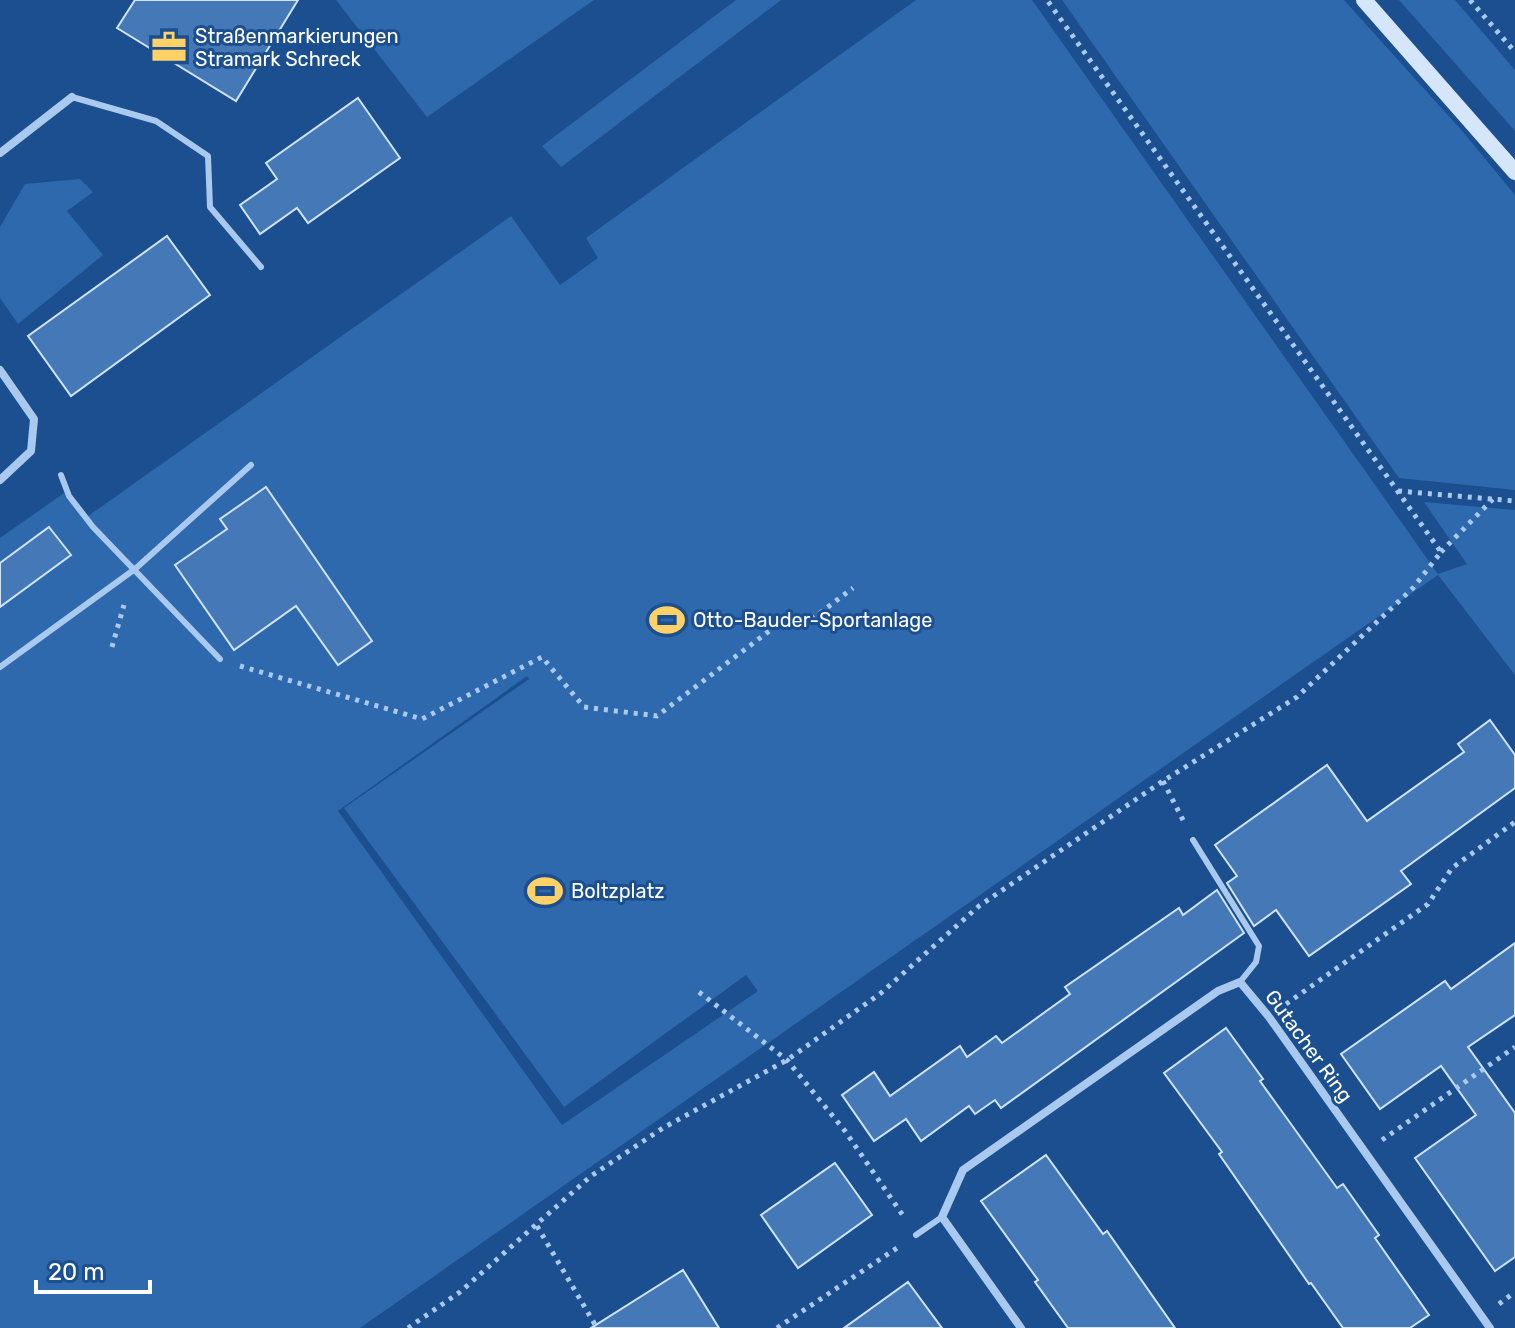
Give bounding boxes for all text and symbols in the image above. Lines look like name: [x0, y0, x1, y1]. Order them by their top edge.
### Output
place label: Straßenmarkierungen Stramark Schreck: [195, 24, 399, 71]
office icon: Straßenmarkierungen Stramark Schreck: [150, 28, 188, 66]
sports icon: Otto-Bauder-Sportanlage: [648, 601, 686, 639]
place label: Otto-Bauder-Sportanlage: [693, 608, 932, 632]
sports icon: Boltzplatz: [526, 872, 564, 910]
place label: Boltzplatz: [571, 879, 664, 903]
street label: Gutacher Ring: [1260, 985, 1358, 1107]
scale bar: [36, 1244, 150, 1294]
text: 20 m: [48, 1258, 105, 1286]

